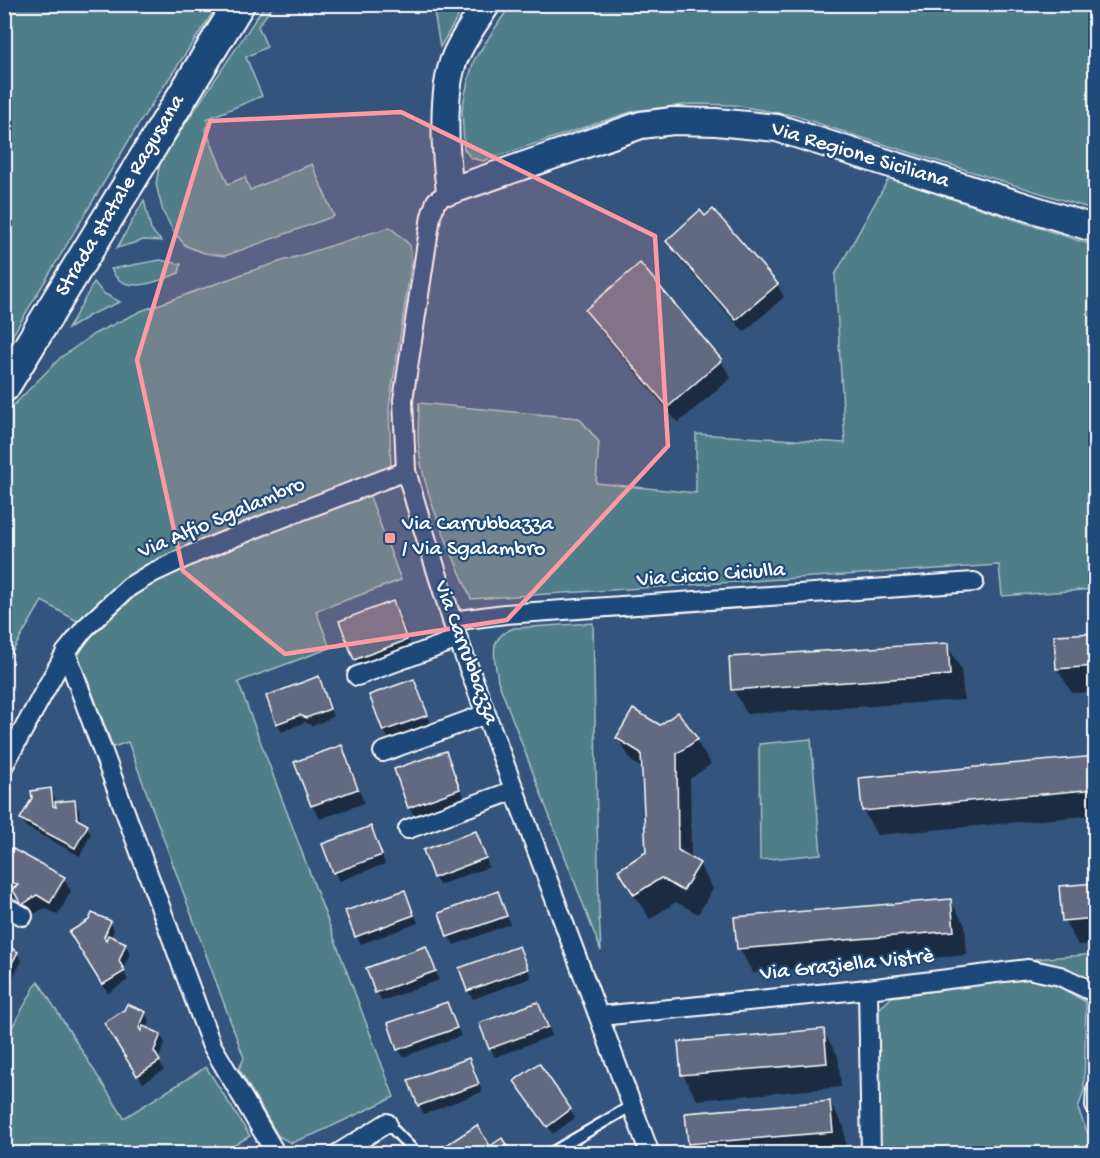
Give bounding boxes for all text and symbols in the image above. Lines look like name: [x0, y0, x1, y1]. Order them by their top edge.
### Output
street label: Strada statale Ragusana: [50, 90, 192, 302]
street label: Via Regione Siciliana: [767, 116, 953, 196]
street label: Via Alfio Sgalambro: [134, 472, 309, 566]
place label: Via Carrubbazza / Via Sgalambro: [401, 512, 554, 563]
marker: Via Carrubbazza / Via Sgalambro: [383, 531, 397, 545]
street label: Via Ciccio Ciciulla: [635, 558, 787, 594]
street label: Via Carrubbazza: [427, 576, 503, 729]
street label: Via Graziella Vistrè: [758, 944, 936, 988]

